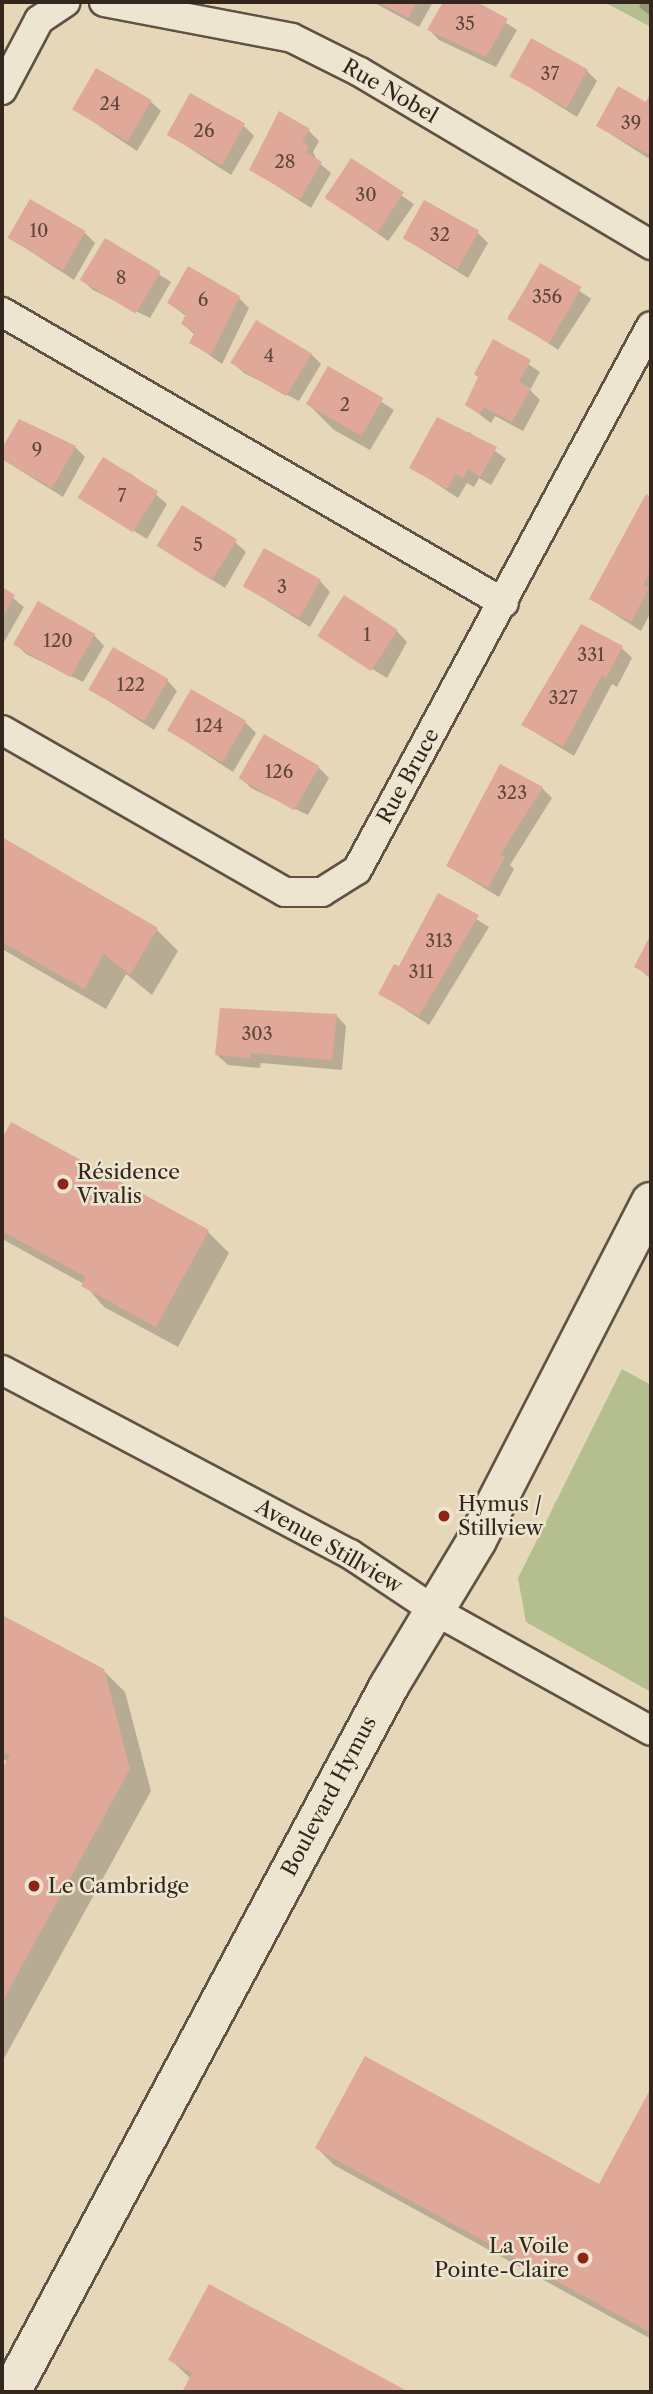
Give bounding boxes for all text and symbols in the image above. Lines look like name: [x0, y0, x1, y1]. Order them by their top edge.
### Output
house number: 35: [455, 13, 475, 35]
street label: Rue Nobel: [338, 54, 442, 128]
house number: 37: [541, 63, 559, 85]
house number: 24: [100, 93, 120, 115]
house number: 39: [621, 112, 641, 134]
house number: 26: [194, 120, 214, 142]
house number: 28: [274, 151, 296, 173]
house number: 30: [355, 184, 377, 206]
house number: 10: [30, 220, 48, 242]
house number: 32: [430, 224, 450, 246]
house number: 8: [116, 267, 126, 289]
house number: 356: [532, 286, 562, 308]
house number: 6: [198, 289, 208, 311]
house number: 4: [264, 345, 274, 367]
house number: 2: [340, 394, 350, 416]
house number: 9: [32, 439, 42, 461]
house number: 7: [118, 485, 126, 507]
house number: 5: [193, 534, 203, 556]
house number: 3: [277, 576, 287, 598]
house number: 1: [363, 624, 371, 646]
house number: 120: [43, 630, 73, 652]
house number: 331: [577, 644, 605, 666]
house number: 122: [117, 674, 145, 696]
house number: 327: [548, 687, 578, 709]
house number: 124: [195, 715, 223, 737]
street label: Rue Bruce: [372, 724, 444, 828]
house number: 126: [265, 761, 293, 783]
house number: 323: [497, 782, 527, 804]
house number: 313: [425, 930, 453, 952]
house number: 311: [408, 961, 434, 983]
house number: 303: [241, 1023, 273, 1045]
place label: Résidence Vivalis: [77, 1159, 180, 1209]
marker: Résidence Vivalis: [55, 1176, 71, 1192]
place label: Hymus / Stillview: [458, 1491, 543, 1541]
street label: Avenue Stillview: [251, 1494, 407, 1598]
marker: Hymus / Stillview: [436, 1508, 452, 1524]
street label: Boulevard Hymus: [276, 1712, 382, 1880]
place label: Le Cambridge: [48, 1873, 189, 1899]
marker: Le Cambridge: [26, 1878, 42, 1894]
place label: La Voile Pointe-Claire: [434, 2233, 569, 2283]
marker: La Voile Pointe-Claire: [575, 2250, 591, 2266]

